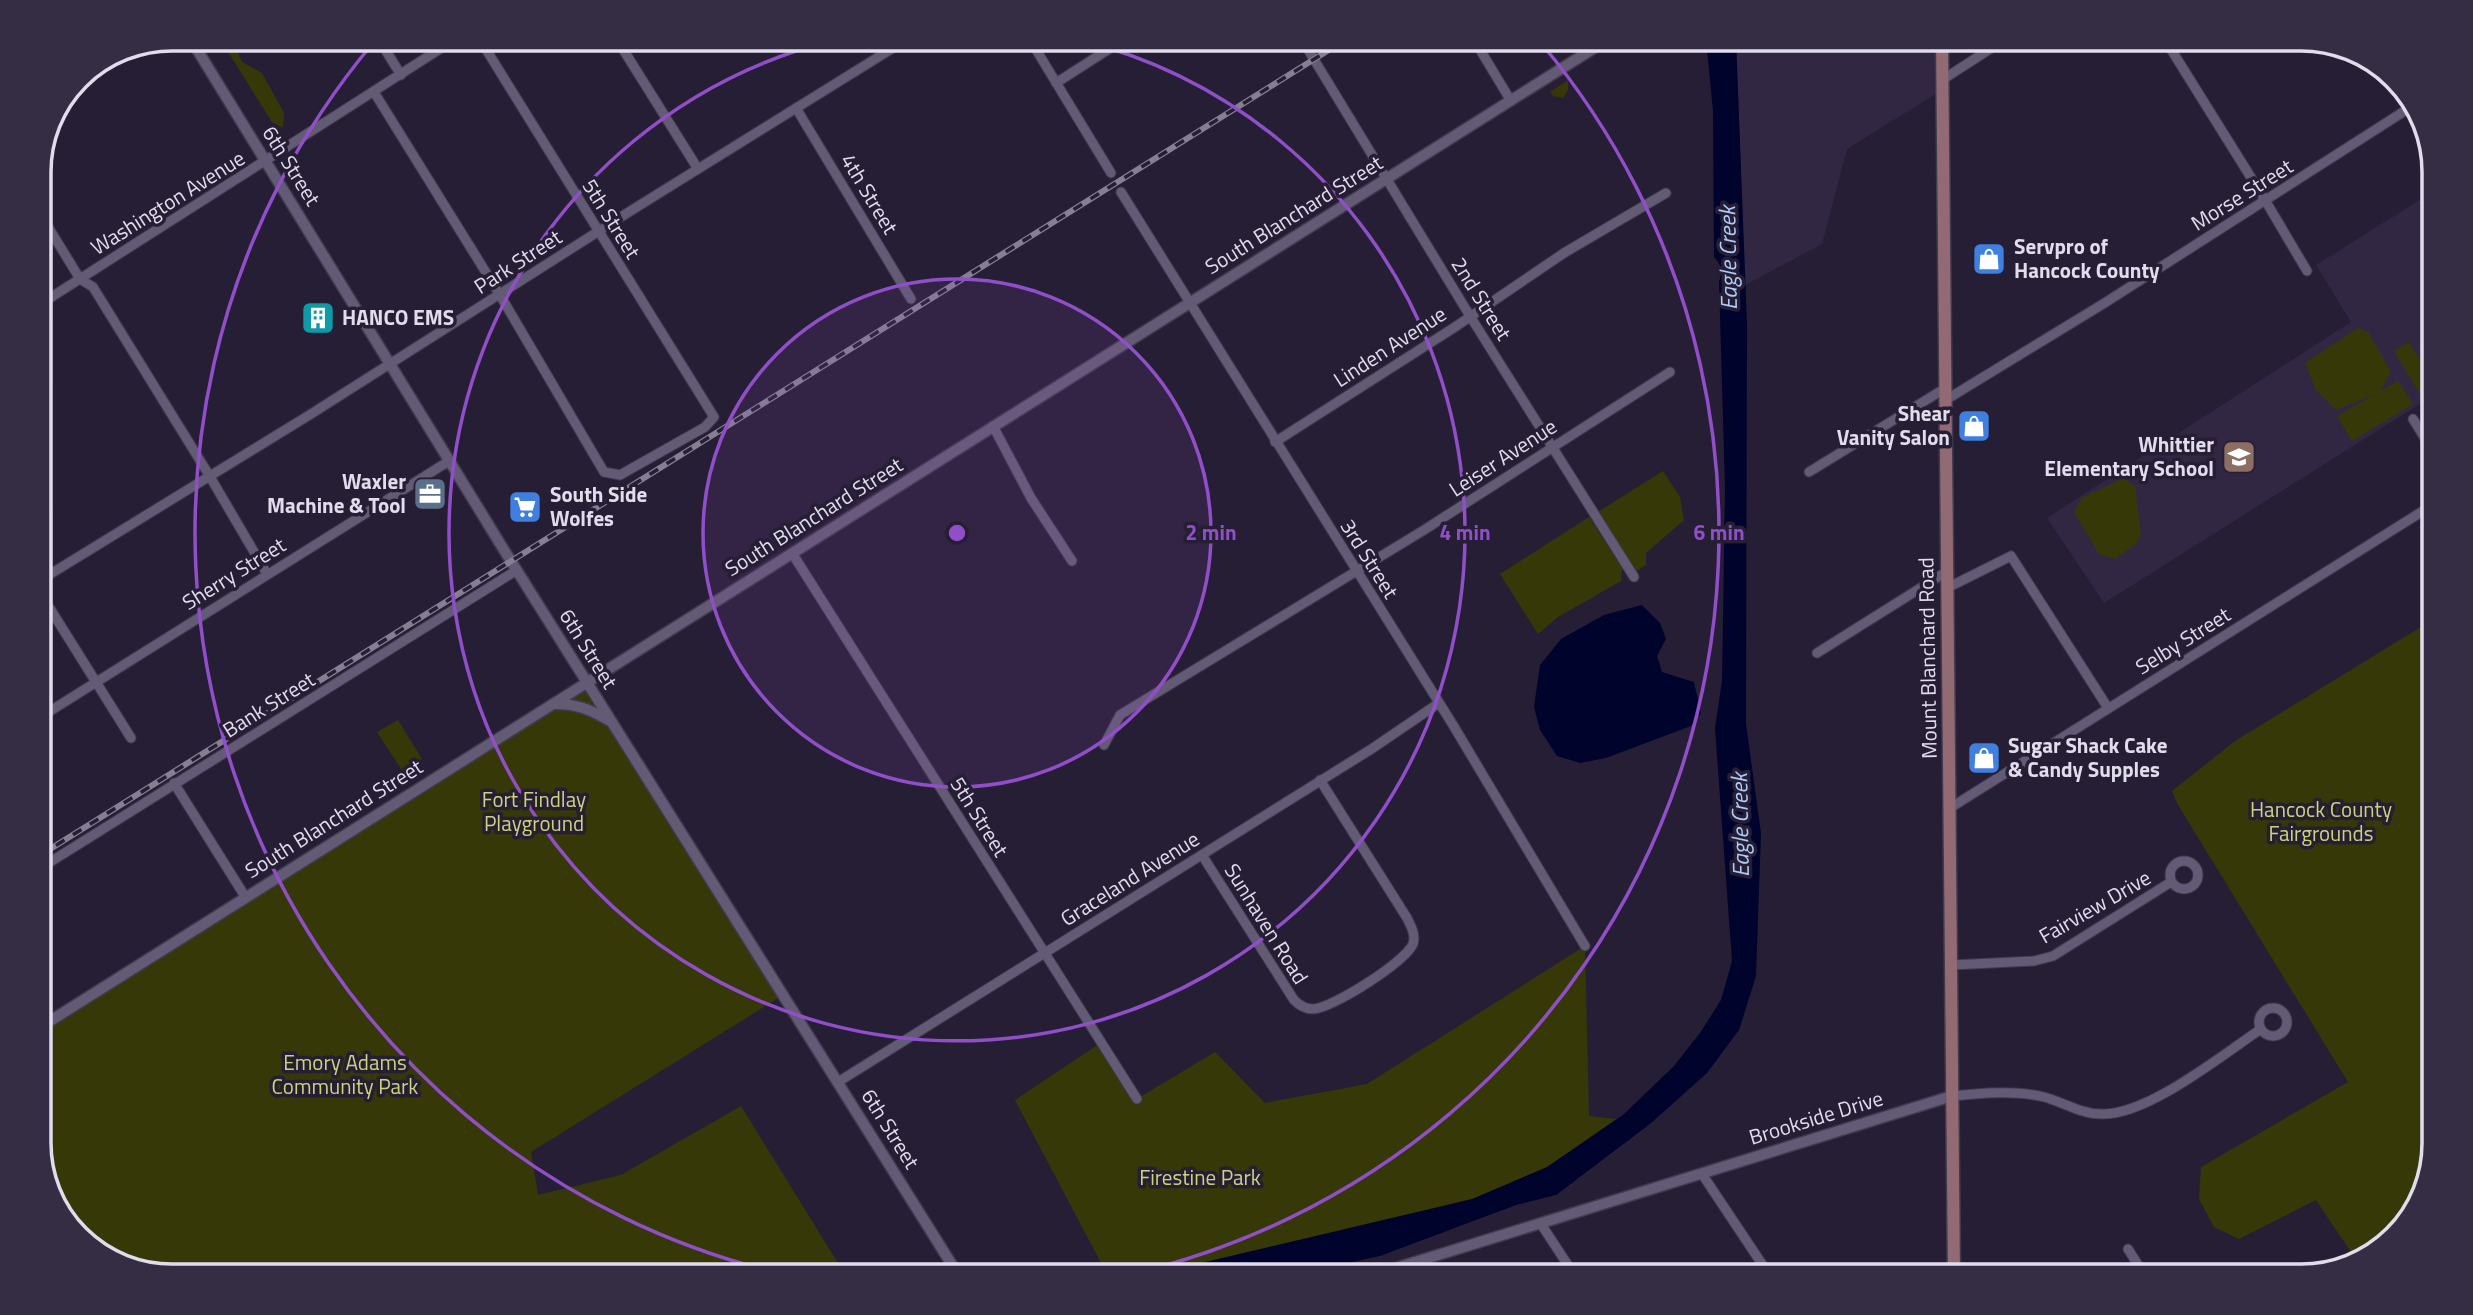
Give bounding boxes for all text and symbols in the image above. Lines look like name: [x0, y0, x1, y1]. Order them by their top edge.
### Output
street label: 6th Street: [255, 119, 329, 212]
street label: Washington Avenue: [84, 142, 251, 263]
street label: South Blanchard Street: [1198, 146, 1389, 282]
street label: 4th Street: [833, 147, 907, 240]
street label: Morse Street: [2184, 150, 2299, 238]
street label: 5th Street: [575, 172, 649, 265]
water label: Eagle Creek: [1709, 203, 1746, 310]
street label: Park Street: [467, 220, 568, 302]
place label: Servpro of Hancock County: [2014, 230, 2160, 286]
shop icon: Servpro of Hancock County: [1970, 240, 2008, 278]
street label: 2nd Street: [1444, 251, 1520, 347]
street label: Linden Avenue: [1327, 298, 1452, 395]
building icon: HANCO EMS: [299, 299, 337, 337]
place label: HANCO EMS: [342, 301, 454, 333]
place label: Shear Vanity Salon: [1837, 397, 1950, 453]
shop icon: Shear Vanity Salon: [1955, 407, 1993, 445]
street label: Leiser Avenue: [1442, 410, 1563, 504]
place label: Whittier Elementary School: [2044, 428, 2214, 484]
school or university icon: Whittier Elementary School: [2220, 438, 2258, 476]
street label: South Blanchard Street: [718, 448, 909, 584]
place label: Waxler Machine & Tool: [267, 465, 406, 521]
office icon: Waxler Machine & Tool: [411, 475, 449, 513]
place label: South Side Wolfes: [550, 478, 647, 534]
supermarket icon: South Side Wolfes: [506, 488, 544, 526]
street label: 3rd Street: [1333, 512, 1407, 605]
text: 2 min: [1185, 516, 1237, 548]
text: 4 min: [1439, 516, 1491, 548]
text: 6 min: [1693, 516, 1745, 548]
centre of rings: [945, 521, 969, 545]
street label: Sherry Street: [176, 528, 292, 618]
street label: Mount Blanchard Road: [1909, 557, 1945, 759]
street label: Selby Street: [2129, 598, 2237, 682]
street label: 6th Street: [552, 602, 626, 695]
street label: Bank Street: [216, 663, 321, 745]
place label: Sugar Shack Cake & Candy Supples: [2008, 729, 2167, 785]
shop icon: Sugar Shack Cake & Candy Supples: [1965, 739, 2003, 777]
street label: South Blanchard Street: [238, 750, 429, 886]
street label: 5th Street: [943, 770, 1017, 863]
water label: Eagle Creek: [1721, 770, 1758, 877]
park label: Fort Findlay Playground: [482, 783, 586, 839]
park label: Hancock County Fairgrounds: [2250, 793, 2392, 849]
street label: Graceland Avenue: [1054, 823, 1205, 934]
street label: Sunhaven Road: [1217, 857, 1317, 990]
street label: Fairview Drive: [2033, 861, 2156, 951]
park label: Emory Adams Community Park: [272, 1046, 418, 1102]
street label: Brookside Drive: [1745, 1081, 1887, 1153]
street label: 6th Street: [854, 1082, 928, 1175]
park label: Firestine Park: [1139, 1161, 1261, 1193]

